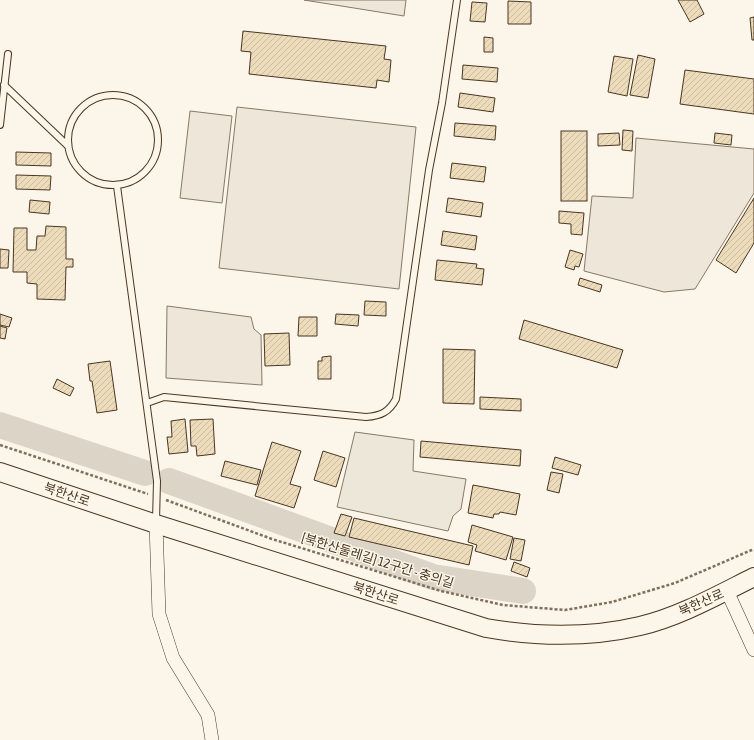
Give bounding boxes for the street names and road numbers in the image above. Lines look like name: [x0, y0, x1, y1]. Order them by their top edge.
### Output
street label: 북한산로: [42, 480, 92, 509]
street label: [북한산둘레길] 12구간 - 충의길: [300, 530, 456, 591]
street label: 북한산로: [351, 579, 401, 608]
street label: 북한산로: [676, 586, 726, 619]

